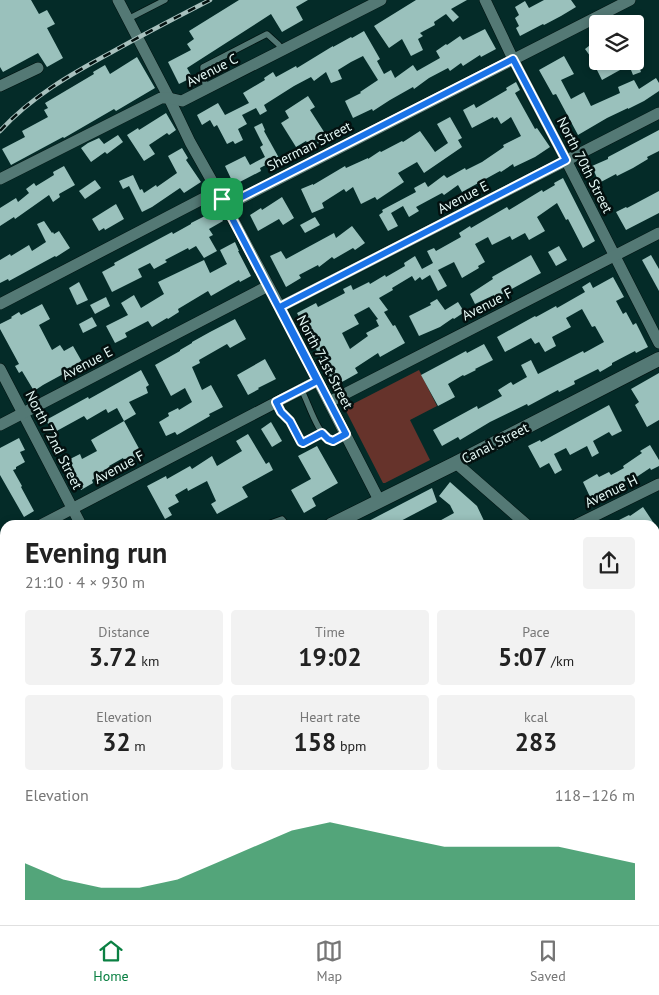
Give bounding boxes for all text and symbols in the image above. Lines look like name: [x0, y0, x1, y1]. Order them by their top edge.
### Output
map controls: [589, 15, 644, 70]
button: layers: [589, 15, 644, 70]
street label: Avenue C: [183, 49, 241, 91]
street label: North 70th Street: [553, 114, 617, 216]
street label: Sherman Street: [264, 117, 354, 175]
street label: Avenue E: [434, 177, 492, 217]
pin: [201, 178, 243, 220]
icon: arrive: [208, 185, 236, 213]
street label: Avenue F: [459, 284, 515, 324]
street label: North 71st Street: [293, 312, 357, 412]
street label: Avenue E: [59, 342, 115, 384]
street label: North 72nd Street: [21, 388, 87, 493]
street label: Canal Street: [458, 418, 532, 468]
street label: Avenue F: [91, 446, 147, 488]
street label: Avenue H: [581, 470, 641, 512]
text: Evening run: [25, 534, 167, 571]
button: share: [583, 537, 635, 589]
text: 21:10 · 4 × 930 m: [25, 572, 145, 592]
text: Distance: [98, 623, 150, 641]
text: Time: [315, 623, 345, 641]
text: Pace: [522, 623, 550, 641]
text: 3.72: [89, 641, 137, 673]
text: 19:02: [298, 641, 362, 673]
text: 5:07: [498, 641, 547, 673]
text: km: [137, 652, 159, 670]
text: /km: [547, 652, 574, 670]
text: Elevation: [96, 708, 152, 726]
text: Heart rate: [300, 708, 360, 726]
text: kcal: [524, 708, 548, 726]
text: 32: [102, 726, 131, 758]
text: 158: [294, 726, 336, 758]
text: 283: [515, 726, 557, 758]
text: m: [131, 737, 146, 755]
text: bpm: [336, 737, 366, 755]
text: Elevation: [25, 785, 89, 805]
text: 118–126 m: [555, 785, 635, 805]
tab: Home: [93, 937, 129, 985]
tab: Map: [315, 937, 343, 985]
tab: Saved: [530, 937, 566, 985]

